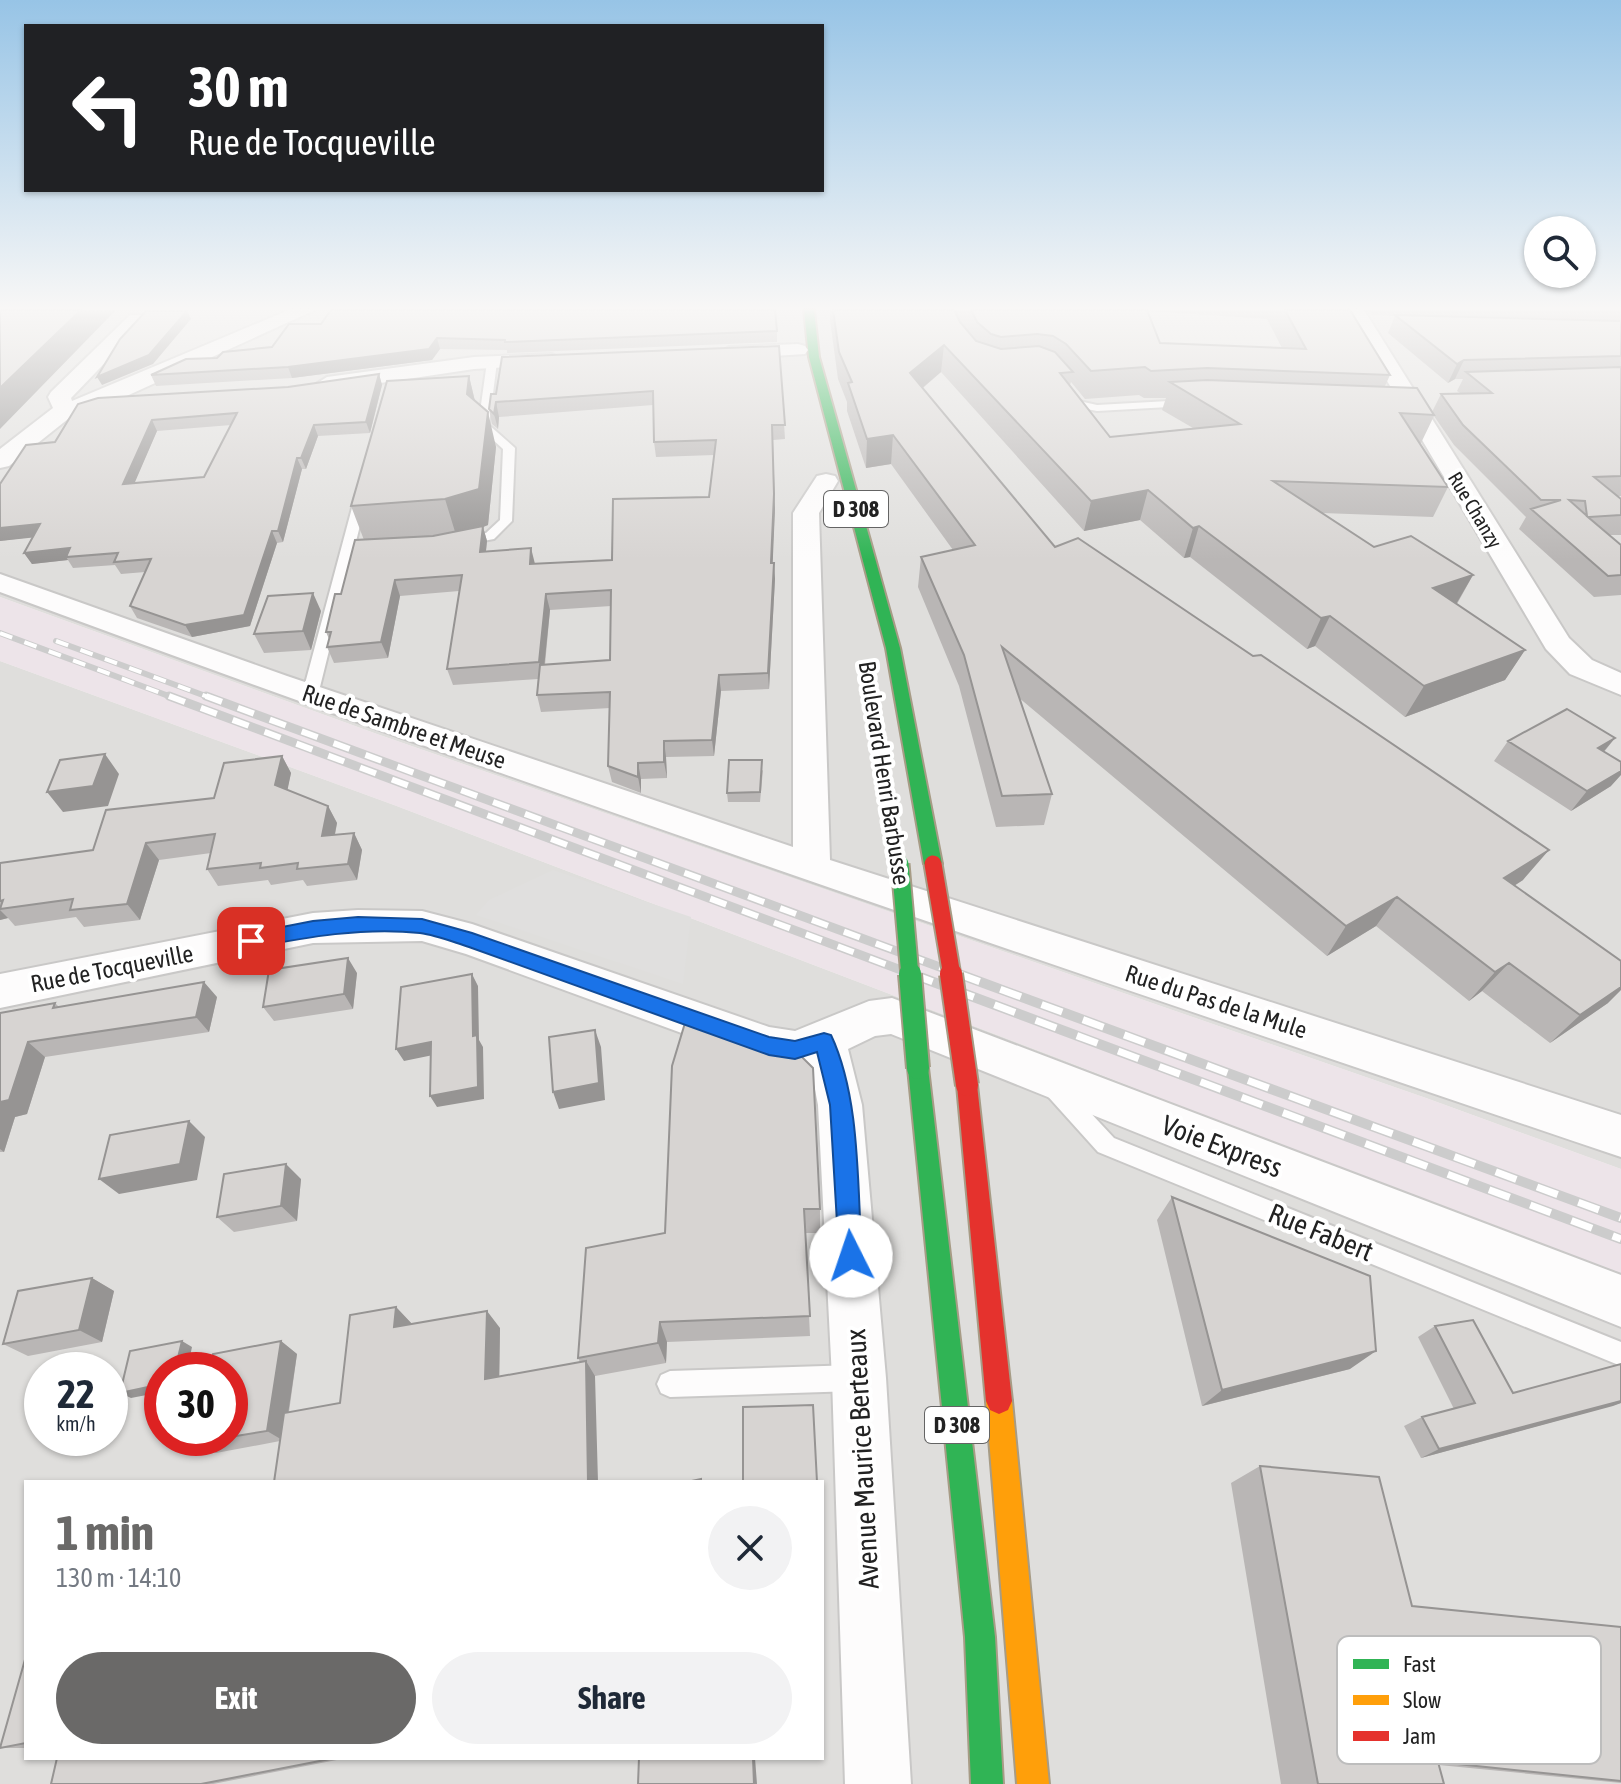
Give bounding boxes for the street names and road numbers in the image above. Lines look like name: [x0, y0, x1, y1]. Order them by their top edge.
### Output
street label: Rue Chanzy: [1444, 468, 1507, 552]
road number: D 308: [824, 491, 888, 527]
street label: Boulevard Henri Barbusse: [853, 659, 916, 887]
street label: Rue de Sambre et Meuse: [299, 679, 510, 774]
street label: Rue de Tocqueville: [28, 940, 195, 998]
street label: Rue du Pas de la Mule: [1122, 959, 1310, 1044]
street label: Voie Express: [1157, 1108, 1287, 1184]
street label: Rue Fabert: [1264, 1197, 1378, 1267]
street label: Avenue Maurice Berteaux: [839, 1328, 885, 1590]
road number: D 308: [925, 1407, 989, 1443]

